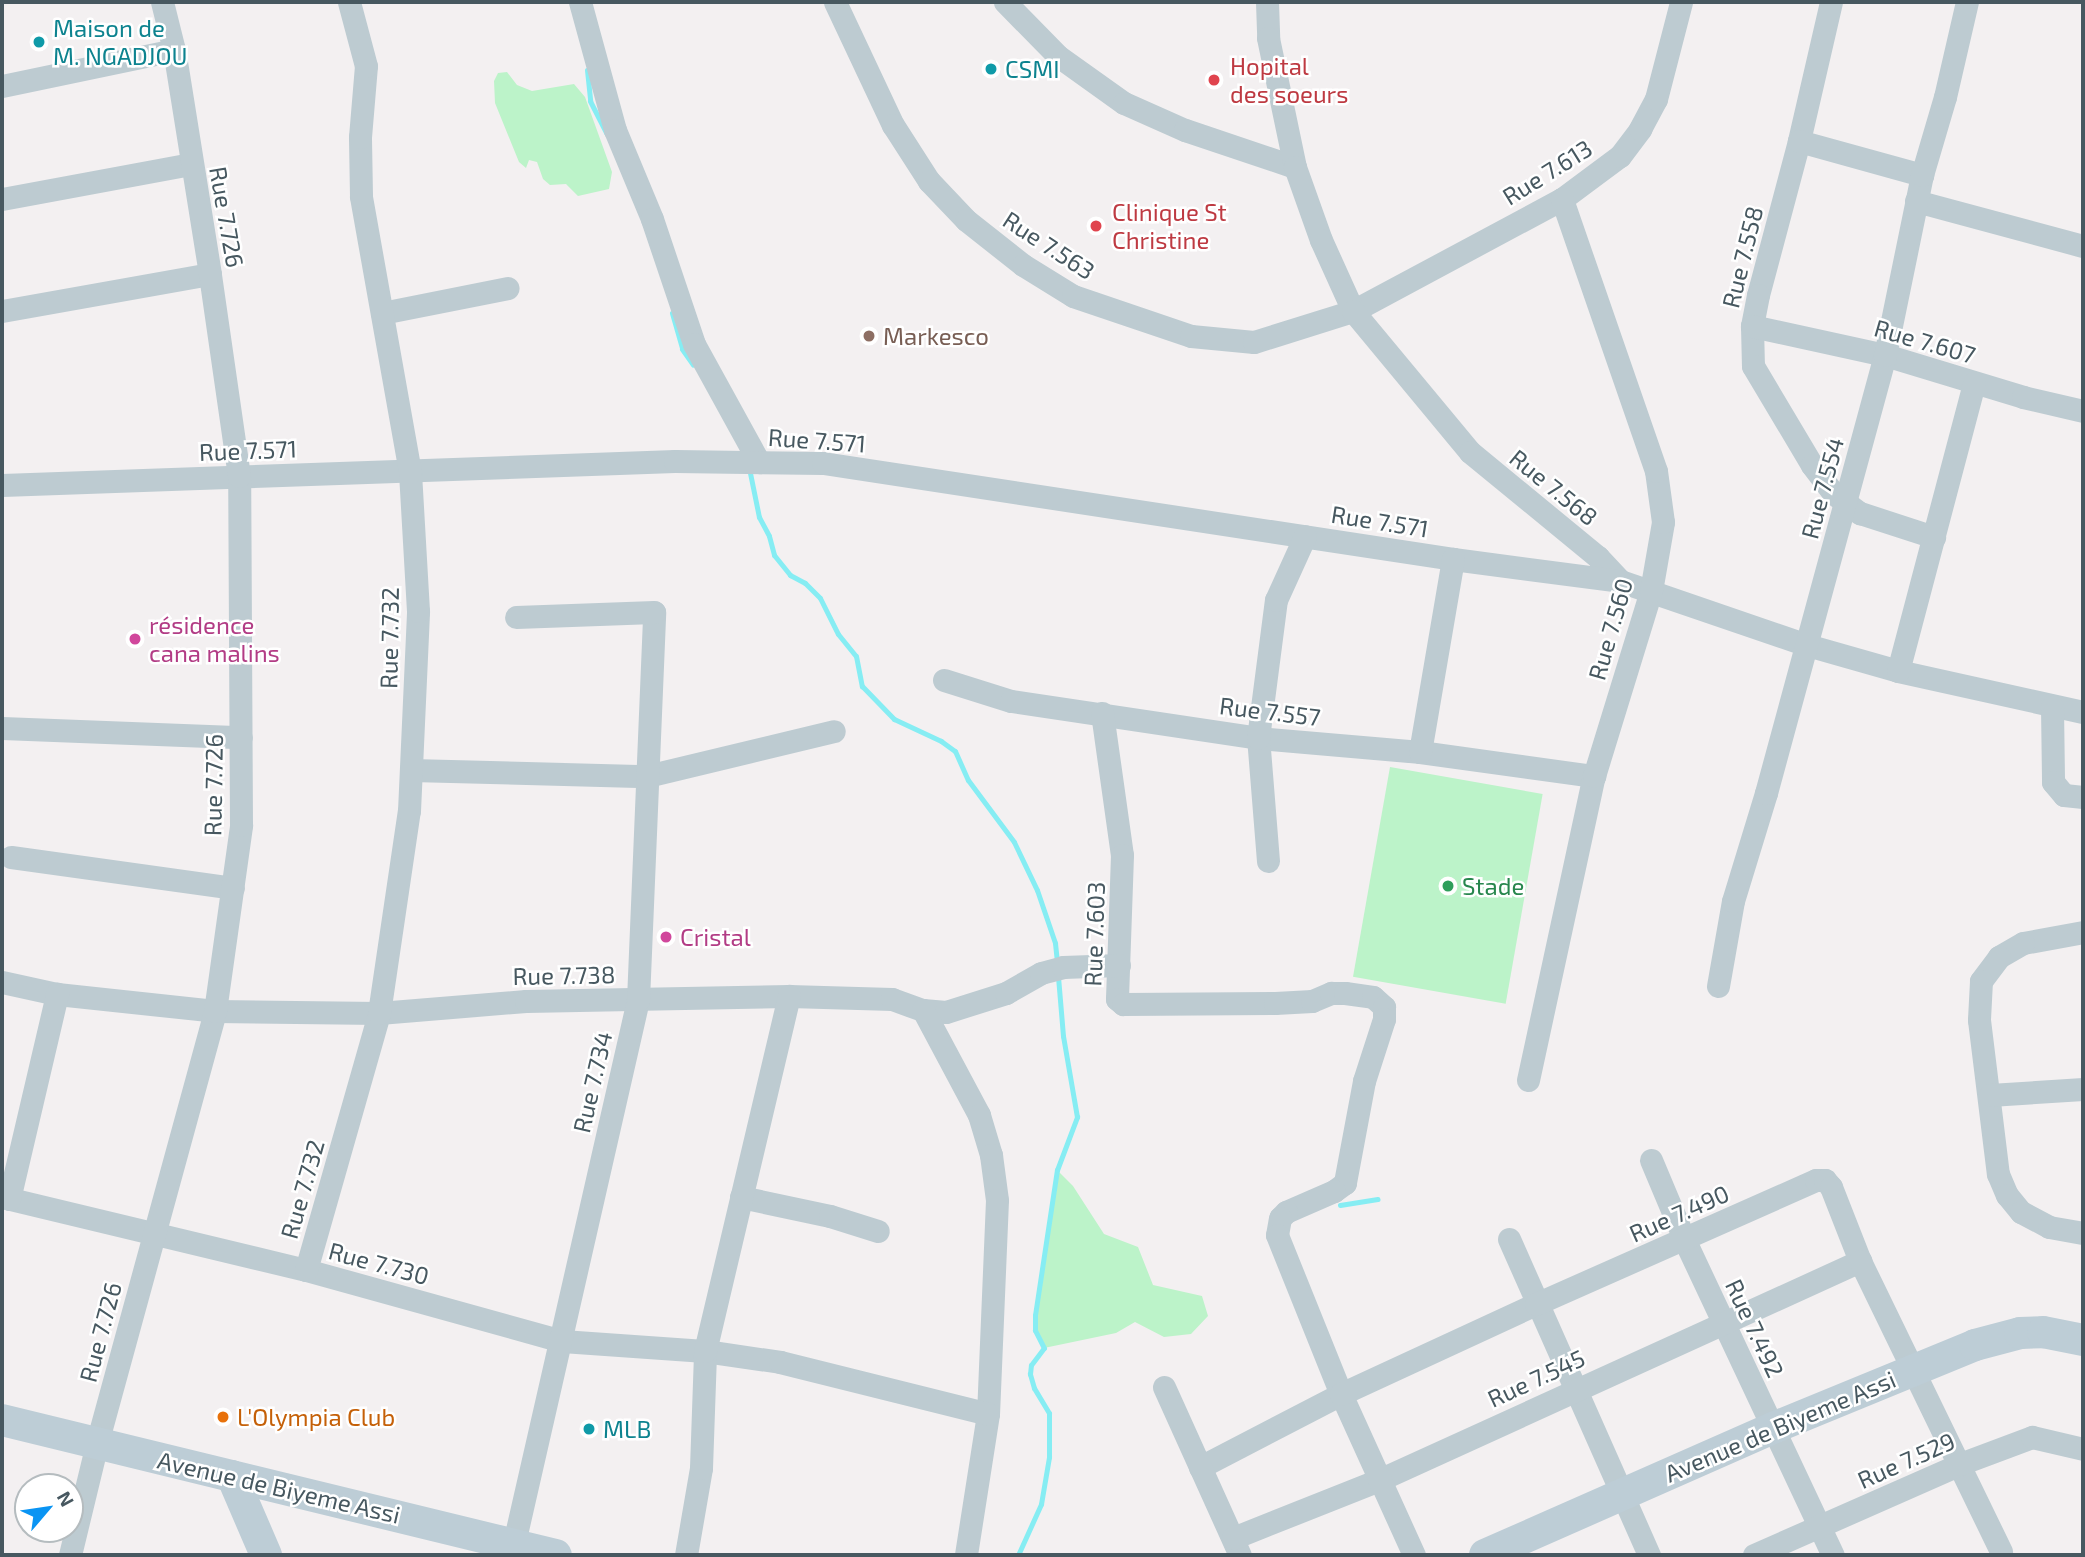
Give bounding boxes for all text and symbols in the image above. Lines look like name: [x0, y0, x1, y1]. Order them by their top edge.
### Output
place label: Maison de M. NGADJOU: [53, 14, 187, 70]
marker: Maison de M. NGADJOU: [31, 34, 47, 50]
place label: Hopital des soeurs: [1230, 52, 1348, 108]
place label: CSMI: [1005, 55, 1059, 83]
marker: CSMI: [983, 61, 999, 77]
marker: Hopital des soeurs: [1204, 70, 1224, 90]
street label: Rue 7.613: [1497, 133, 1597, 211]
street label: Rue 7.726: [204, 164, 250, 270]
place label: Clinique St Christine: [1112, 198, 1227, 254]
street label: Rue 7.558: [1715, 203, 1769, 311]
street label: Rue 7.563: [998, 205, 1100, 285]
marker: Clinique St Christine: [1086, 216, 1106, 236]
street label: Rue 7.607: [1871, 313, 1979, 369]
place label: Markesco: [883, 322, 989, 350]
marker: Markesco: [861, 328, 877, 344]
street label: Rue 7.571: [767, 422, 867, 458]
street label: Rue 7.571: [198, 434, 298, 466]
street label: Rue 7.554: [1795, 434, 1849, 542]
street label: Rue 7.568: [1504, 443, 1604, 531]
street label: Rue 7.571: [1329, 499, 1431, 543]
street label: Rue 7.560: [1582, 575, 1638, 683]
street label: Rue 7.732: [374, 587, 404, 689]
place label: résidence cana malins: [149, 611, 280, 667]
marker: résidence cana malins: [127, 631, 143, 647]
street label: Rue 7.557: [1218, 691, 1322, 731]
street label: Rue 7.726: [198, 734, 228, 836]
place label: Stade: [1462, 872, 1524, 900]
marker: Stade: [1440, 878, 1456, 894]
street label: Rue 7.603: [1078, 881, 1110, 987]
place label: Cristal: [680, 923, 751, 951]
marker: Cristal: [658, 929, 674, 945]
street label: Rue 7.738: [512, 960, 616, 990]
street label: Rue 7.734: [566, 1029, 618, 1135]
street label: Rue 7.732: [274, 1136, 330, 1242]
street label: Rue 7.490: [1625, 1178, 1733, 1248]
street label: Rue 7.730: [326, 1236, 432, 1290]
street label: Rue 7.492: [1720, 1274, 1790, 1382]
street label: Rue 7.726: [73, 1279, 127, 1385]
street label: Rue 7.545: [1483, 1343, 1589, 1413]
street label: Avenue de Biyeme Assi: [1660, 1364, 1900, 1488]
place label: L'Olympia Club: [237, 1403, 395, 1431]
marker: L'Olympia Club: [215, 1409, 231, 1425]
place label: MLB: [603, 1415, 651, 1443]
marker: MLB: [581, 1421, 597, 1437]
street label: Rue 7.529: [1853, 1426, 1959, 1494]
street label: Avenue de Biyeme Assi: [155, 1445, 403, 1529]
north arrow: [14, 1473, 84, 1543]
text: N: [53, 1487, 79, 1510]

